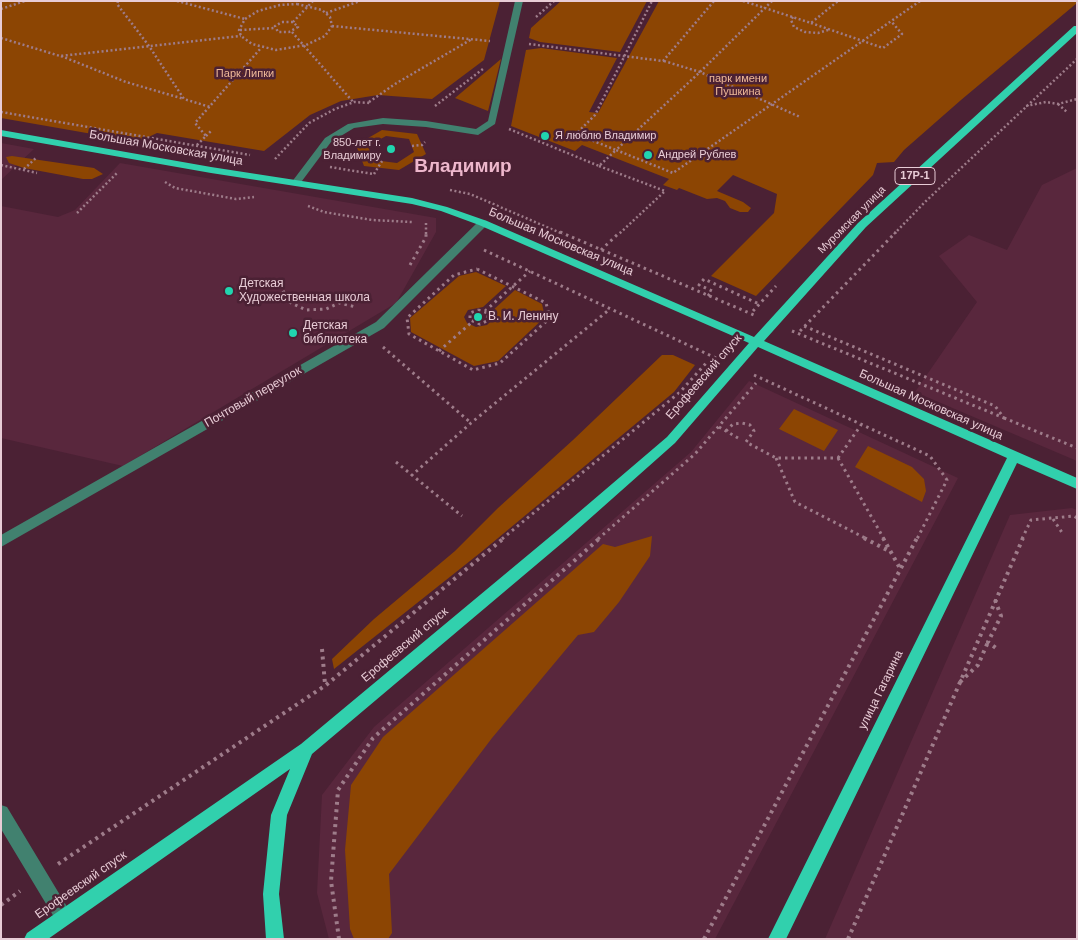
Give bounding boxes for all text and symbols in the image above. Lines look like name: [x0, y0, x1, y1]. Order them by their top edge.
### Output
park label: Парк Липки: [216, 67, 274, 81]
park label: парк имени Пушкина: [709, 72, 767, 98]
street label: Большая Московская улица: [88, 127, 244, 169]
place label: Я люблю Владимир: [555, 129, 656, 143]
marker: Я люблю Владимир: [539, 130, 551, 142]
place label: 850-лет г. Владимиру: [323, 136, 381, 162]
marker: 850-лет г. Владимиру: [385, 143, 397, 155]
place label: Андрей Рублев: [658, 148, 736, 162]
marker: Андрей Рублев: [642, 149, 654, 161]
district label: Владимир: [414, 156, 512, 178]
road number: 17Р-1: [895, 168, 935, 185]
street label: Муромская улица: [815, 183, 889, 257]
street label: Большая Московская улица: [486, 205, 636, 279]
place label: Детская Художественная школа: [239, 277, 370, 305]
marker: Детская Художественная школа: [223, 285, 235, 297]
place label: В. И. Ленину: [488, 310, 558, 324]
marker: В. И. Ленину: [472, 311, 484, 323]
place label: Детская библиотека: [303, 319, 367, 347]
marker: Детская библиотека: [287, 327, 299, 339]
street label: Ерофеевский спуск: [663, 331, 745, 423]
street label: Почтовый переулок: [202, 363, 304, 431]
street label: Большая Московская улица: [857, 367, 1005, 443]
street label: Ерофеевский спуск: [359, 605, 451, 685]
street label: улица Гагарина: [856, 648, 906, 732]
street label: Ерофеевский спуск: [32, 848, 130, 922]

